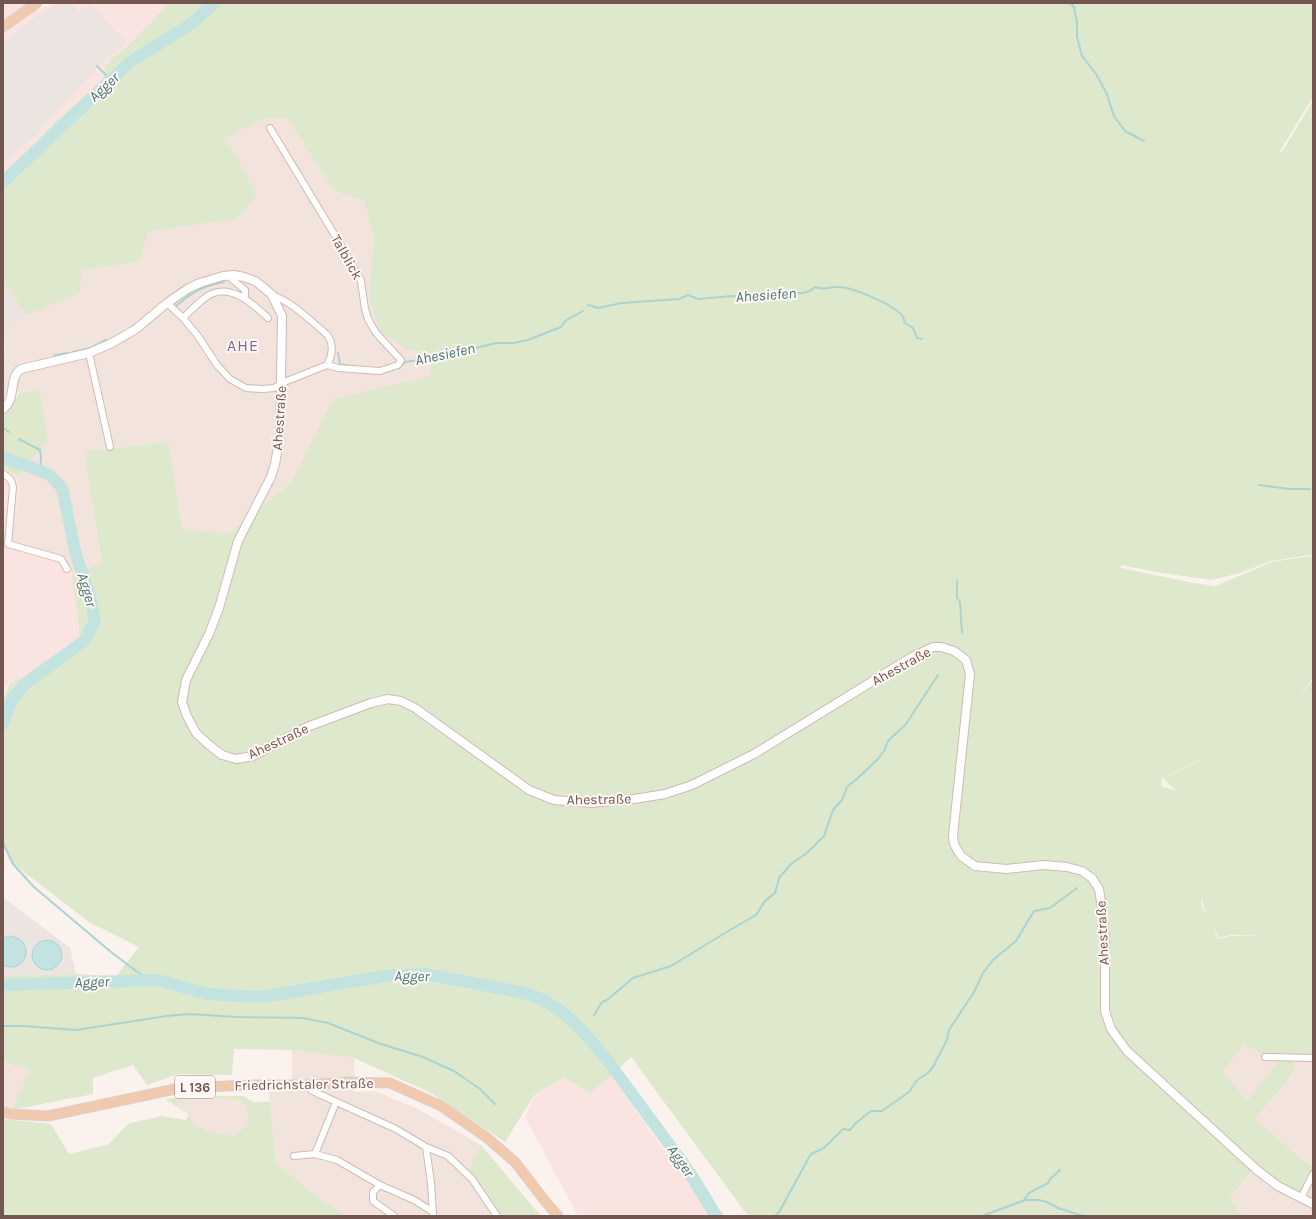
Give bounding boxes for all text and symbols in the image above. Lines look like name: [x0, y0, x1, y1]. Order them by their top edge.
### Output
water label: Agger: [85, 68, 124, 106]
street label: Talblick: [327, 232, 366, 283]
water label: Ahesiefen: [735, 284, 797, 306]
district label: AHE: [227, 336, 259, 355]
water label: Ahesiefen: [413, 339, 477, 369]
street label: Ahestraße: [269, 385, 290, 451]
water label: Agger: [74, 571, 101, 610]
street label: Ahestraße: [869, 643, 934, 690]
street label: Ahestraße: [245, 720, 311, 763]
street label: Ahestraße: [566, 790, 632, 809]
street label: Ahestraße: [1092, 900, 1113, 966]
water label: Agger: [394, 967, 431, 985]
water label: Agger: [74, 972, 111, 992]
street label: Friedrichstaler Straße: [234, 1075, 374, 1094]
road number: L 136: [175, 1076, 215, 1098]
water label: Agger: [664, 1141, 699, 1181]

